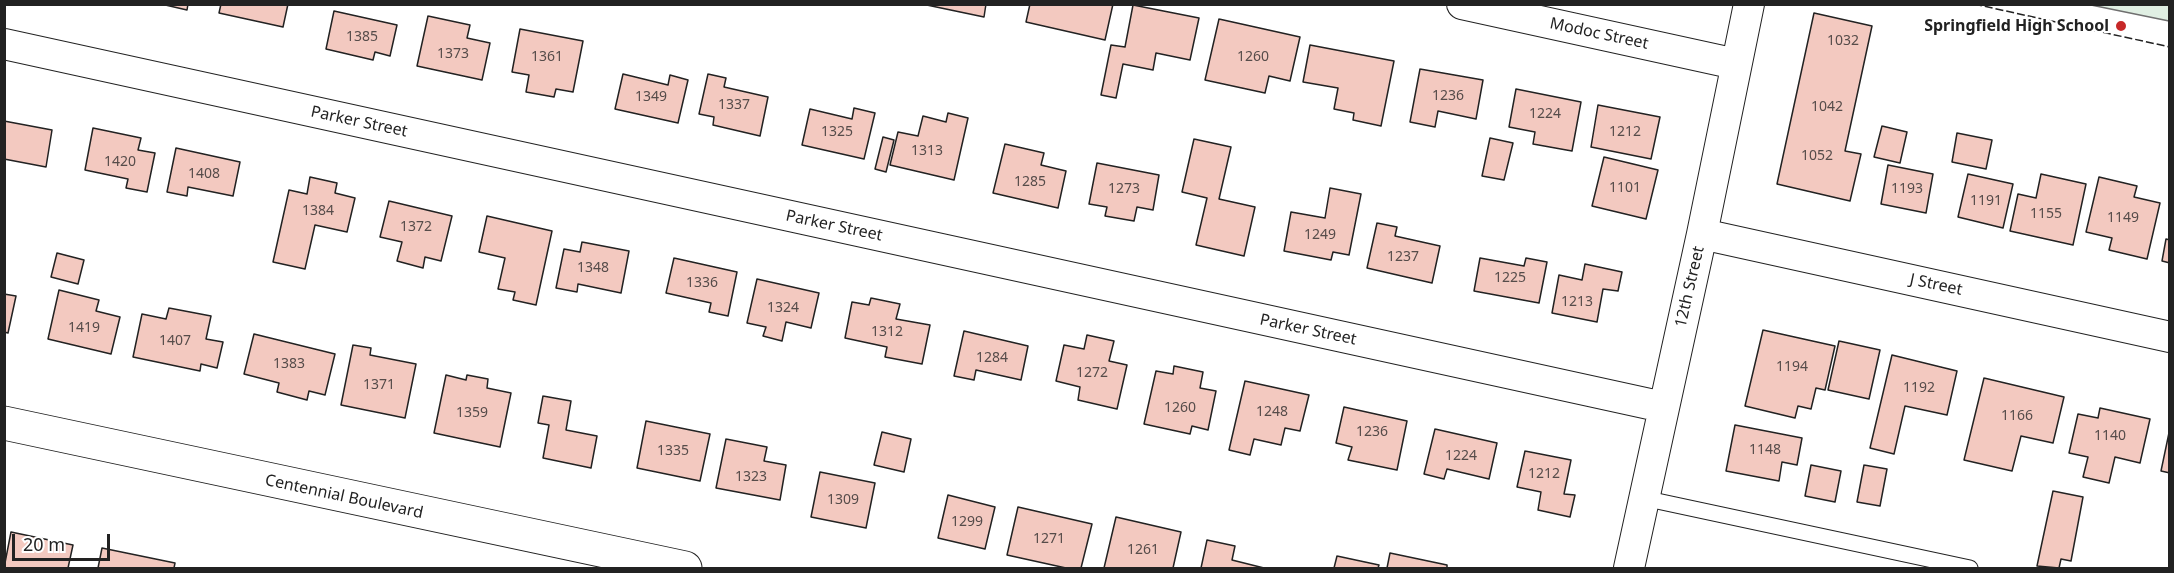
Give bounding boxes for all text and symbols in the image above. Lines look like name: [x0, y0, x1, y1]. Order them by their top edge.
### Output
street label: Modoc Street: [1548, 14, 1650, 54]
place label: Springfield High School: [1924, 16, 2109, 36]
marker: Springfield High School: [2114, 19, 2128, 33]
house number: 1385: [346, 29, 378, 45]
house number: 1032: [1827, 33, 1859, 49]
house number: 1373: [437, 46, 469, 62]
house number: 1361: [531, 49, 563, 65]
house number: 1260: [1237, 49, 1269, 65]
house number: 1236: [1432, 88, 1464, 104]
house number: 1349: [635, 89, 667, 105]
house number: 1337: [718, 97, 750, 113]
house number: 1042: [1811, 99, 1843, 115]
street label: Parker Street: [309, 102, 409, 142]
house number: 1224: [1529, 106, 1561, 122]
house number: 1325: [821, 124, 853, 140]
house number: 1212: [1609, 124, 1641, 140]
house number: 1313: [911, 143, 943, 159]
house number: 1052: [1801, 148, 1833, 164]
house number: 1420: [104, 154, 136, 170]
house number: 1408: [188, 166, 220, 182]
house number: 1285: [1014, 174, 1046, 190]
house number: 1101: [1609, 180, 1641, 196]
house number: 1273: [1108, 181, 1140, 197]
house number: 1193: [1891, 181, 1923, 197]
house number: 1191: [1970, 193, 2002, 209]
house number: 1384: [302, 203, 334, 219]
street label: Parker Street: [784, 206, 884, 246]
house number: 1155: [2030, 206, 2062, 222]
house number: 1149: [2107, 210, 2139, 226]
house number: 1372: [400, 219, 432, 235]
house number: 1249: [1304, 227, 1336, 243]
street label: 12th Street: [1671, 245, 1709, 329]
house number: 1237: [1387, 249, 1419, 265]
house number: 1348: [577, 260, 609, 276]
house number: 1225: [1494, 270, 1526, 286]
street label: J Street: [1908, 270, 1964, 300]
house number: 1336: [686, 275, 718, 291]
house number: 1213: [1561, 294, 1593, 310]
house number: 1324: [767, 300, 799, 316]
street label: Parker Street: [1258, 310, 1358, 350]
house number: 1419: [68, 320, 100, 336]
house number: 1312: [871, 324, 903, 340]
house number: 1407: [159, 333, 191, 349]
house number: 1284: [976, 350, 1008, 366]
house number: 1383: [273, 356, 305, 372]
house number: 1194: [1776, 359, 1808, 375]
house number: 1272: [1076, 365, 1108, 381]
house number: 1371: [363, 377, 395, 393]
house number: 1192: [1903, 380, 1935, 396]
house number: 1260: [1164, 400, 1196, 416]
house number: 1248: [1256, 404, 1288, 420]
house number: 1359: [456, 405, 488, 421]
house number: 1166: [2001, 408, 2033, 424]
house number: 1236: [1356, 424, 1388, 440]
house number: 1140: [2094, 428, 2126, 444]
house number: 1148: [1749, 442, 1781, 458]
house number: 1335: [657, 443, 689, 459]
house number: 1224: [1445, 448, 1477, 464]
house number: 1212: [1528, 466, 1560, 482]
house number: 1323: [735, 469, 767, 485]
street label: Centennial Boulevard: [263, 471, 425, 523]
house number: 1309: [827, 492, 859, 508]
house number: 1299: [951, 514, 983, 530]
scale bar: [15, 522, 112, 560]
house number: 1271: [1033, 531, 1065, 547]
text: 20 m: [23, 532, 65, 556]
house number: 1261: [1127, 542, 1159, 558]

